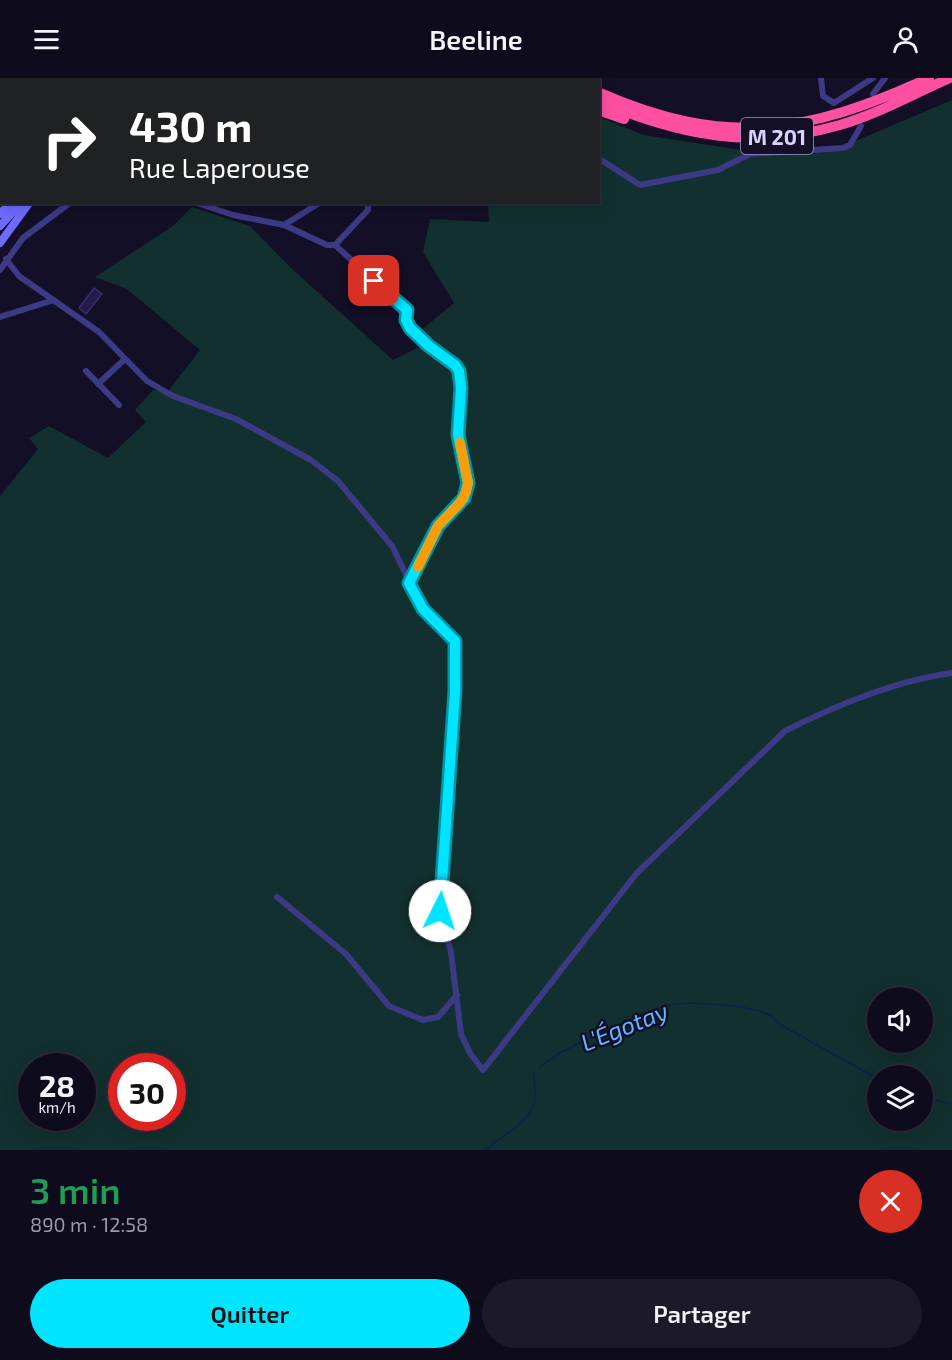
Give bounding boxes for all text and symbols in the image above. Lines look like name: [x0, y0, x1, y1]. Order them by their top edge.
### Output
icon: menu: [30, 23, 63, 56]
text: Beeline: [429, 23, 523, 55]
icon: person: [889, 23, 922, 56]
text: 430 m: [129, 100, 252, 150]
icon: right: [30, 102, 108, 180]
road number: M 201: [741, 118, 813, 154]
text: Rue Laperouse: [129, 151, 310, 183]
pin: [348, 255, 399, 306]
icon: arrive: [357, 264, 390, 297]
position arrow: [408, 879, 472, 943]
map controls: [867, 987, 933, 1131]
button: sound: [867, 987, 933, 1053]
water label: L'Égotay: [576, 995, 672, 1057]
speed limit sign: 30: [108, 1053, 186, 1131]
button: layers: [867, 1065, 933, 1131]
text: 28: [39, 1067, 75, 1103]
text: km/h: [38, 1098, 76, 1116]
text: 3 min: [30, 1168, 121, 1211]
button: close: [859, 1170, 922, 1233]
text: 890 m · 12:58: [30, 1212, 148, 1236]
button: Quitter: [30, 1279, 470, 1348]
button: Partager: [482, 1279, 922, 1348]

